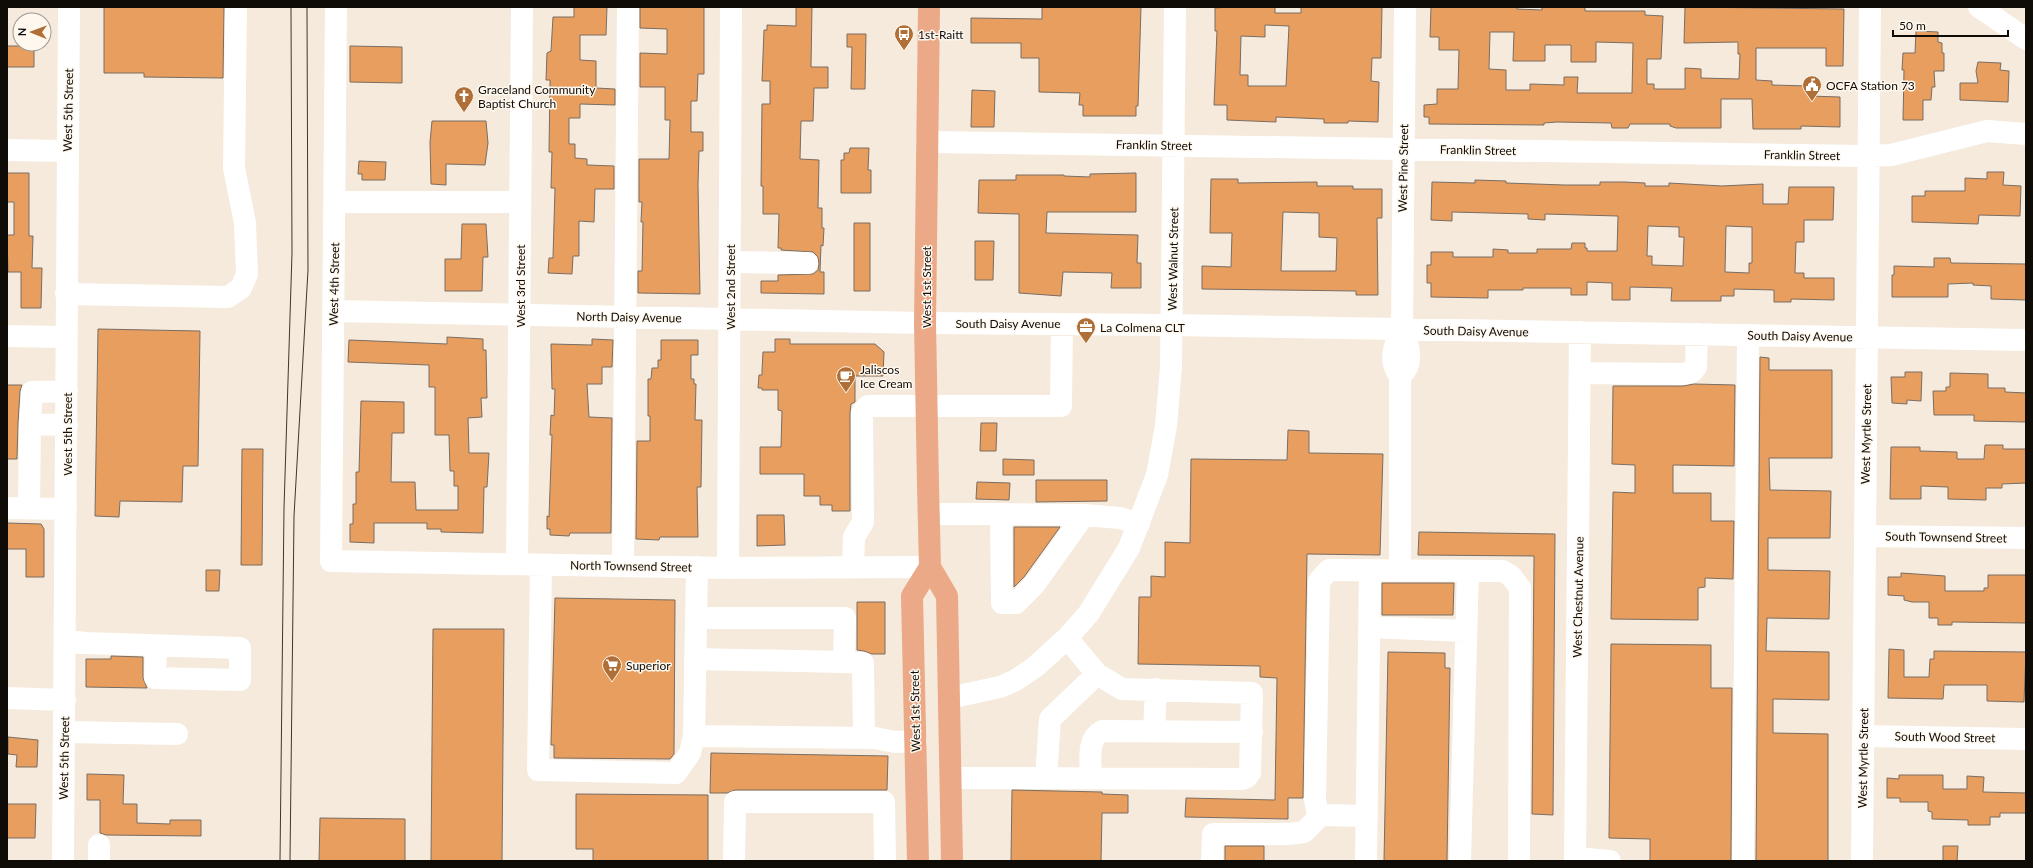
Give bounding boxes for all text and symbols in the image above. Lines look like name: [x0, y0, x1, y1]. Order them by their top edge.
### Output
north arrow: [12, 12, 52, 52]
scale bar: [1893, 12, 2008, 38]
text: 50 m: [1899, 18, 1926, 33]
bus stop icon: 1st-Raitt: [893, 23, 915, 51]
text: N: [15, 27, 28, 36]
place label: 1st-Raitt: [918, 27, 964, 42]
street label: West 5th Street: [60, 68, 76, 152]
public building icon: OCFA Station 73: [1801, 74, 1823, 102]
place label: OCFA Station 73: [1826, 78, 1915, 93]
place label: Graceland Community Baptist Church: [478, 82, 596, 111]
church icon: Graceland Community Baptist Church: [453, 85, 475, 113]
street label: West Pine Street: [1395, 123, 1411, 212]
street label: Franklin Street: [1116, 137, 1193, 153]
street label: Franklin Street: [1440, 142, 1517, 158]
street label: Franklin Street: [1764, 147, 1841, 163]
street label: West Walnut Street: [1165, 206, 1181, 311]
street label: West 4th Street: [326, 242, 342, 326]
street label: West 2nd Street: [723, 243, 738, 330]
street label: West 3rd Street: [513, 244, 528, 328]
street label: West 1st Street: [919, 245, 934, 328]
street label: North Daisy Avenue: [576, 309, 682, 325]
street label: South Daisy Avenue: [955, 316, 1061, 331]
office icon: La Colmena CLT: [1075, 316, 1097, 344]
place label: La Colmena CLT: [1100, 320, 1185, 335]
street label: South Daisy Avenue: [1423, 323, 1529, 339]
street label: South Daisy Avenue: [1747, 328, 1853, 344]
place label: Jaliscos Ice Cream: [860, 362, 913, 391]
cafe icon: Jaliscos Ice Cream: [835, 365, 857, 393]
street label: West Myrtle Street: [1858, 383, 1874, 484]
street label: West 5th Street: [60, 392, 75, 476]
street label: South Townsend Street: [1885, 528, 2008, 546]
street label: West Chestnut Avenue: [1569, 536, 1587, 658]
street label: North Townsend Street: [570, 557, 693, 575]
supermarket icon: Superior: [601, 654, 623, 682]
place label: Superior: [626, 658, 671, 673]
street label: West 1st Street: [907, 669, 923, 752]
street label: West Myrtle Street: [1855, 707, 1871, 808]
street label: West 5th Street: [56, 716, 72, 800]
street label: South Wood Street: [1895, 729, 1996, 745]

